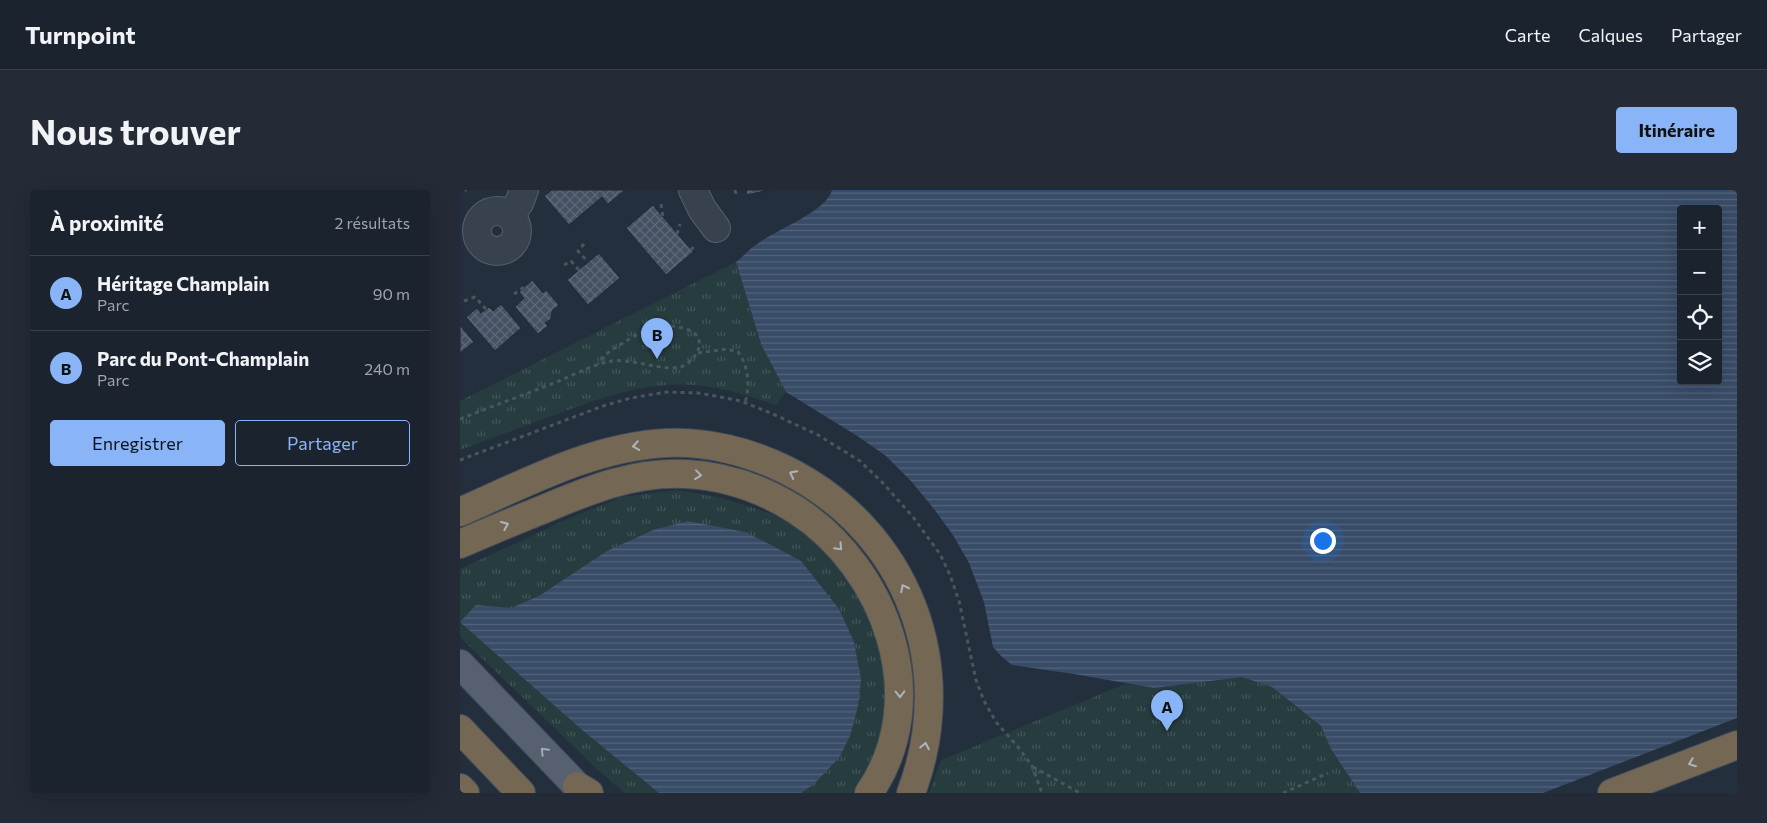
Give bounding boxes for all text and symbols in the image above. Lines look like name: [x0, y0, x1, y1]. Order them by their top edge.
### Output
text: Turnpoint: [25, 20, 136, 49]
text: Carte: [1505, 24, 1550, 46]
text: Calques: [1578, 24, 1643, 46]
text: Partager: [1671, 24, 1742, 46]
button: Itinéraire: [1616, 107, 1737, 153]
text: Nous trouver: [30, 109, 241, 152]
map controls: [1677, 205, 1722, 385]
button: +: [1677, 205, 1722, 250]
text: À proximité: [50, 210, 164, 235]
text: 2 résultats: [334, 213, 410, 232]
button: −: [1677, 250, 1722, 295]
text: Héritage Champlain: [97, 272, 270, 295]
text: A: [60, 284, 72, 303]
text: 90 m: [373, 284, 410, 303]
text: Parc: [97, 295, 129, 314]
button: locate: [1677, 295, 1722, 340]
pin: B: [641, 318, 673, 359]
button: layers: [1677, 340, 1722, 385]
text: Parc du Pont-Champlain: [97, 347, 309, 370]
text: B: [61, 359, 71, 378]
text: 240 m: [364, 359, 410, 378]
text: Parc: [97, 370, 129, 389]
button: Enregistrer: [50, 420, 225, 466]
button: Partager: [235, 420, 410, 466]
one-way arrow: [631, 441, 640, 451]
one-way arrow: [694, 469, 702, 480]
one-way arrow: [789, 470, 798, 480]
one-way arrow: [500, 520, 509, 531]
your location: [1310, 528, 1336, 554]
one-way arrow: [833, 541, 842, 550]
one-way arrow: [900, 584, 910, 593]
one-way arrow: [895, 690, 905, 698]
pin: A: [1151, 690, 1183, 731]
one-way arrow: [919, 742, 929, 751]
one-way arrow: [541, 748, 550, 757]
one-way arrow: [1688, 757, 1696, 767]

